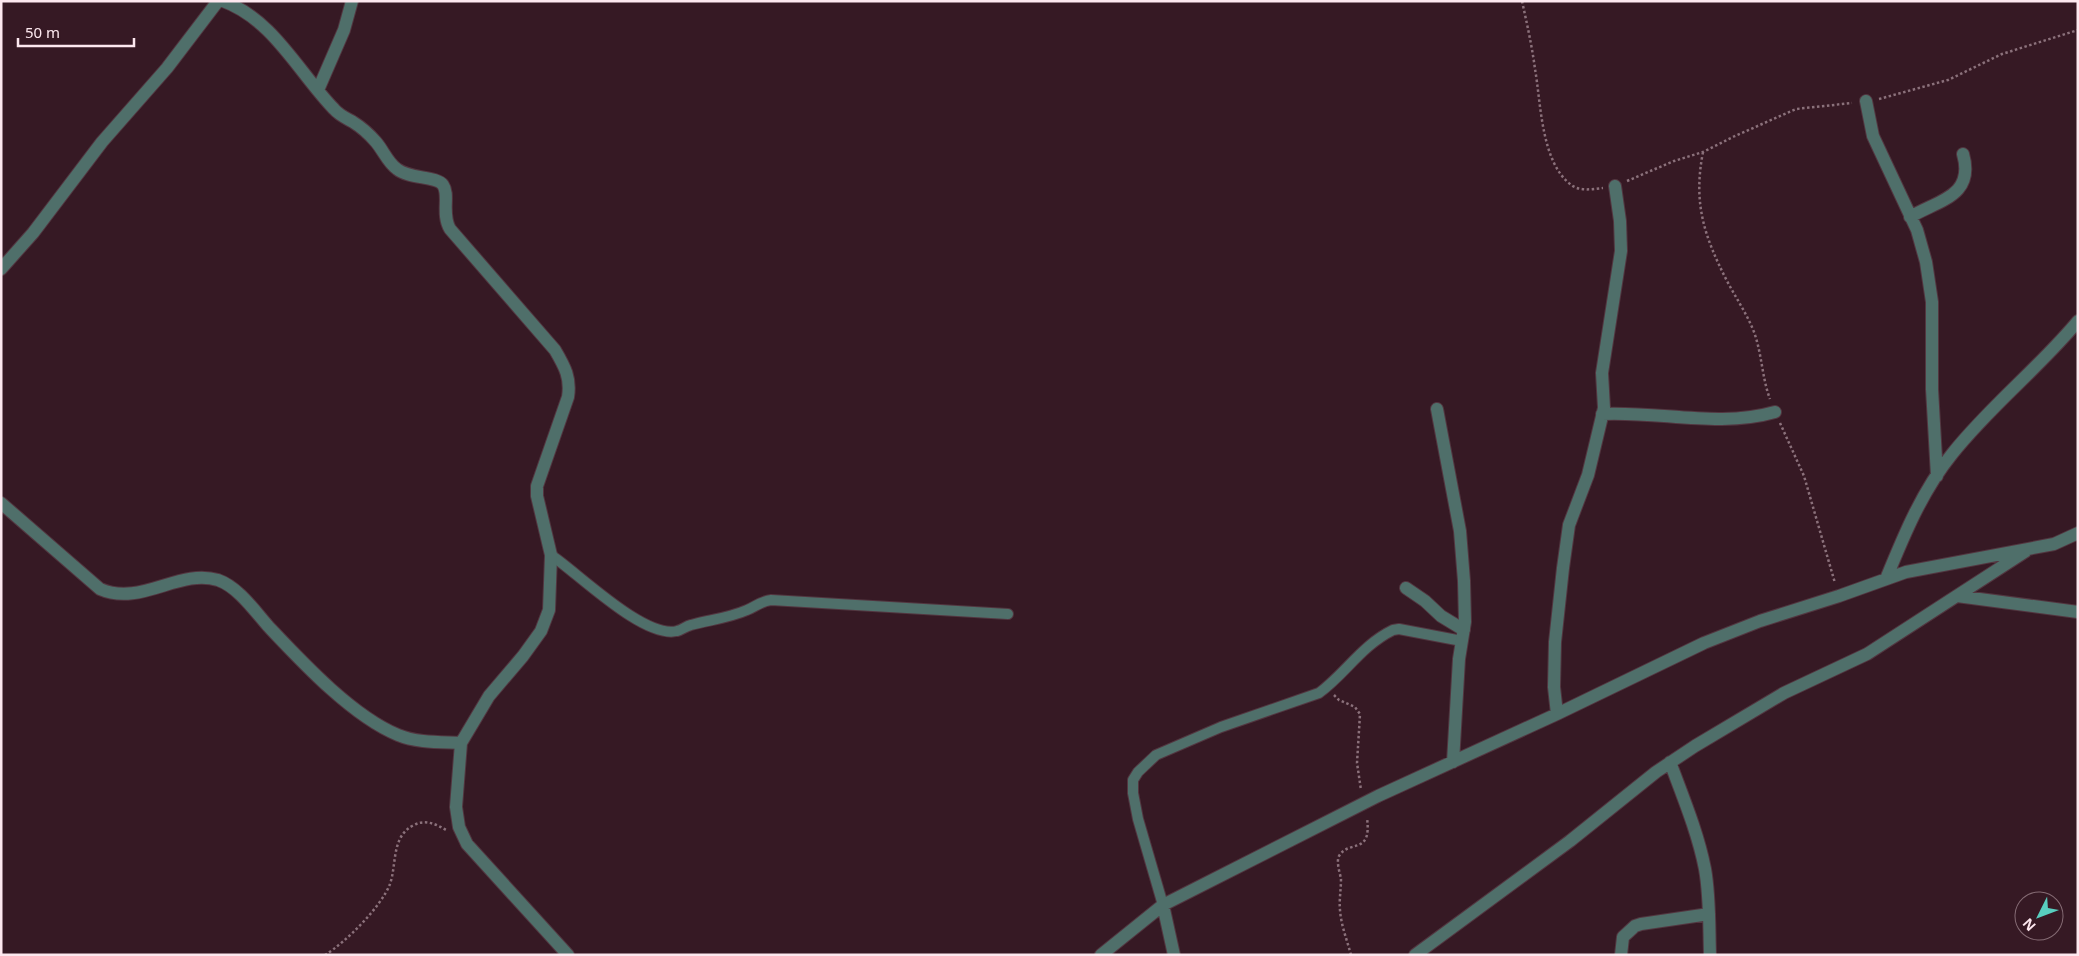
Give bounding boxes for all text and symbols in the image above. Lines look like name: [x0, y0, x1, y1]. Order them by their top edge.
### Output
scale bar: [18, 15, 134, 47]
text: 50 m: [25, 22, 60, 42]
north arrow: [2014, 891, 2064, 941]
text: N: [2018, 914, 2040, 936]

